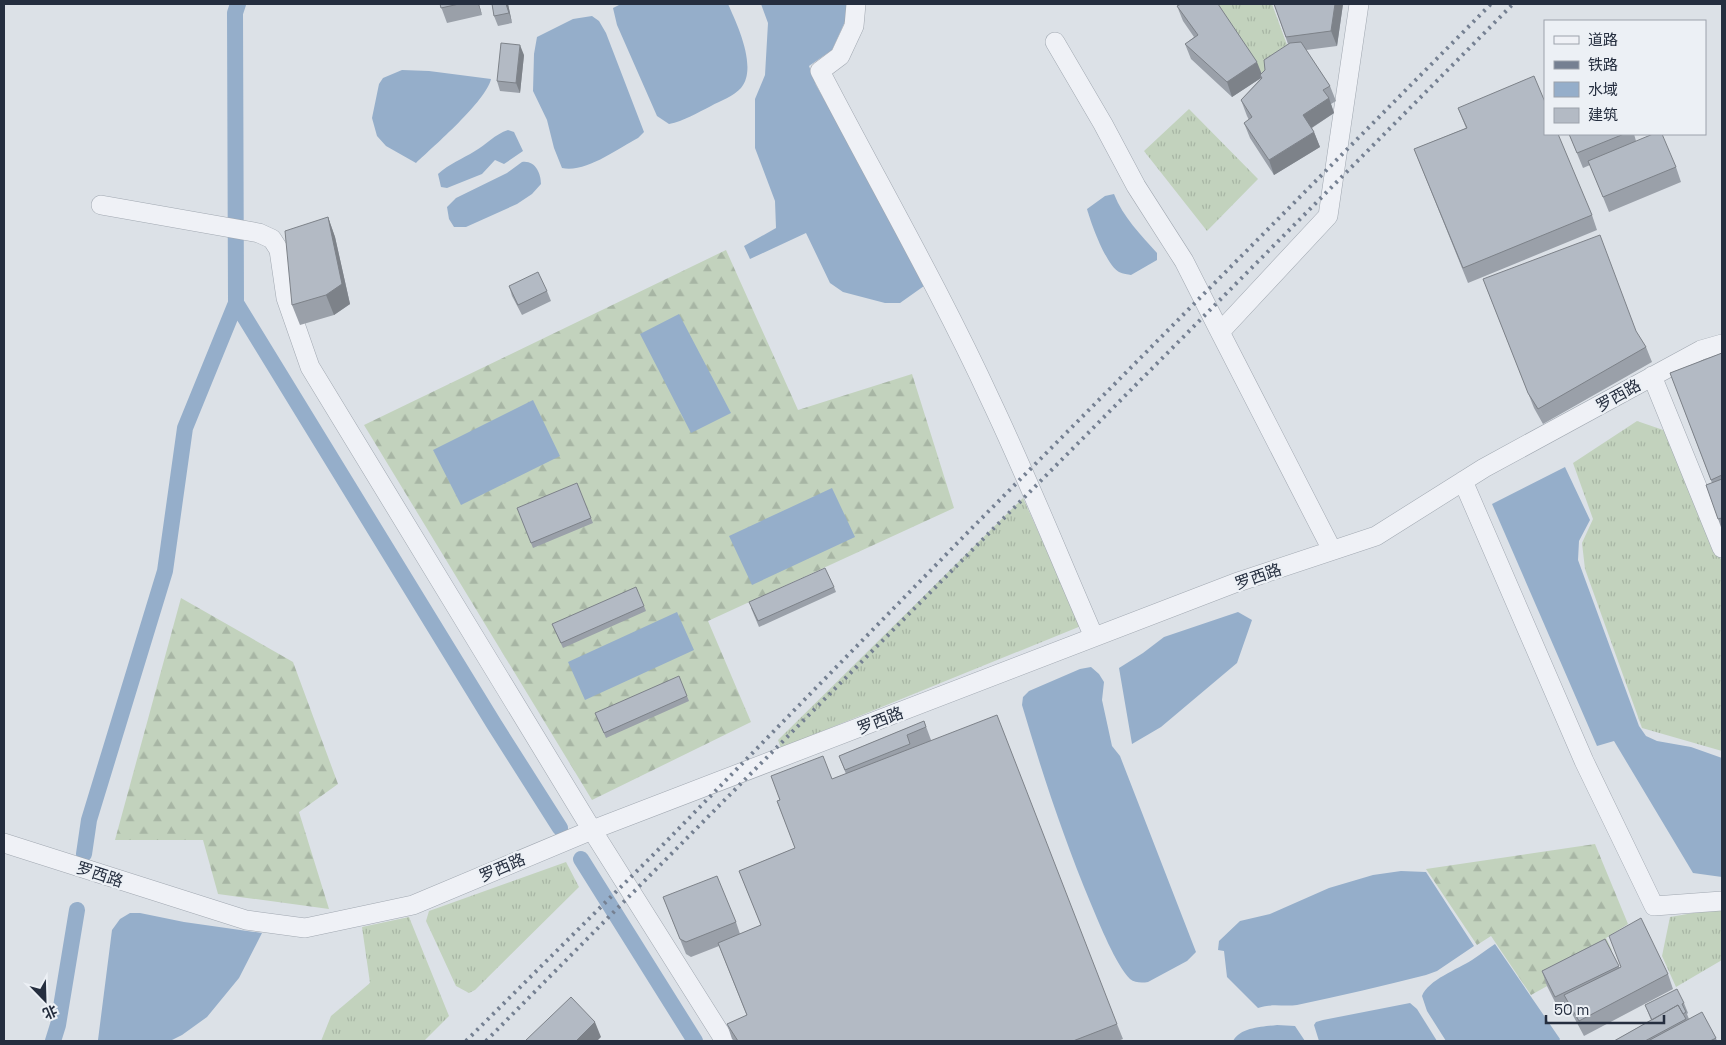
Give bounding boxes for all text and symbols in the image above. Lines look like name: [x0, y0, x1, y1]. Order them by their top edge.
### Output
legend: [1544, 20, 1706, 135]
text: 道路: [1588, 30, 1618, 49]
text: 铁路: [1588, 55, 1618, 74]
text: 水域: [1588, 80, 1618, 99]
text: 建筑: [1588, 105, 1618, 124]
street label: 罗西路: [1592, 375, 1644, 416]
street label: 罗西路: [1232, 559, 1284, 594]
street label: 罗西路: [854, 702, 906, 739]
street label: 罗西路: [476, 848, 528, 887]
street label: 罗西路: [74, 857, 126, 892]
north arrow: [20, 975, 70, 1025]
scale bar: [1546, 992, 1664, 1024]
text: 50 m: [1554, 1000, 1589, 1019]
text: 北: [40, 1001, 60, 1023]

